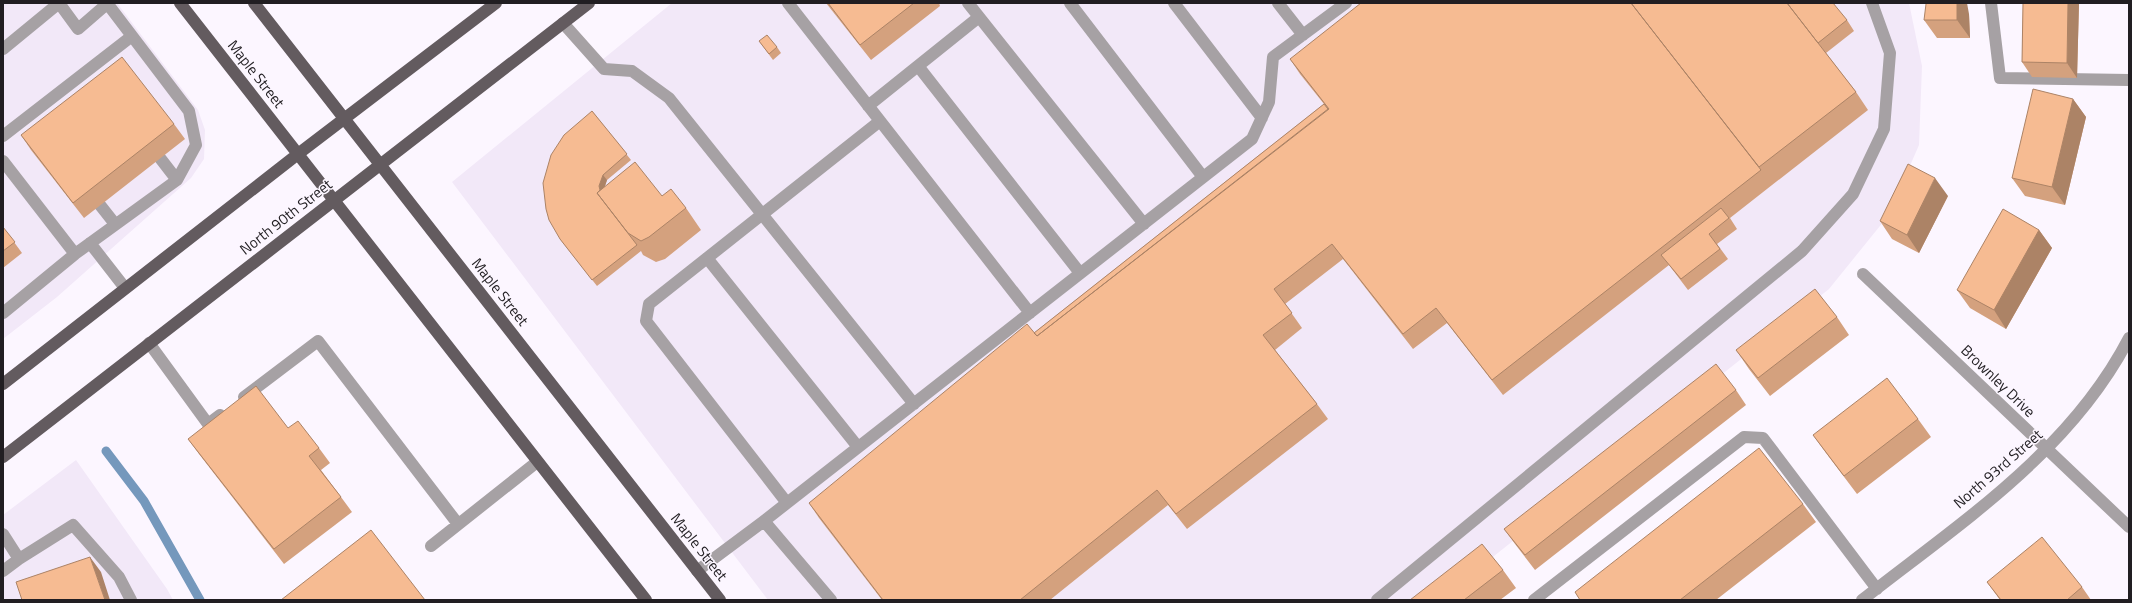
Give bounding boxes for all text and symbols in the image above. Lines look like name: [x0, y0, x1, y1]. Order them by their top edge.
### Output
street label: Maple Street: [222, 35, 291, 113]
street label: North 90th Street: [235, 173, 337, 260]
street label: Maple Street: [466, 253, 535, 331]
street label: Brownley Drive: [1956, 339, 2041, 422]
street label: North 93rd Street: [1948, 423, 2048, 514]
street label: Maple Street: [665, 508, 734, 586]

